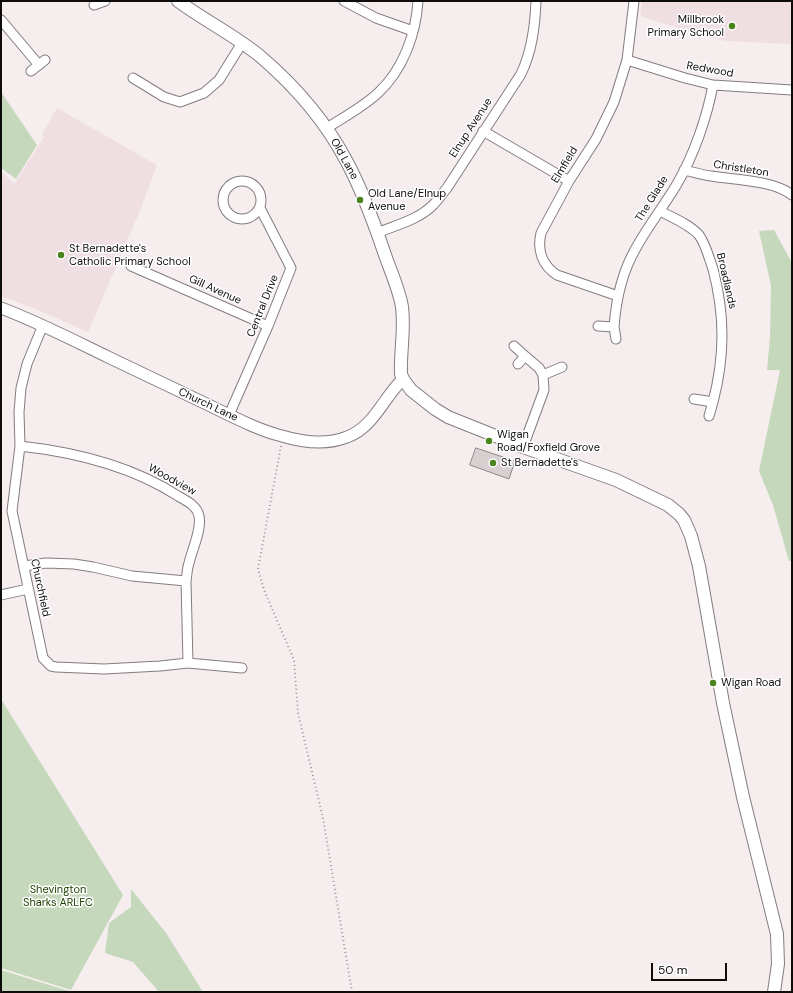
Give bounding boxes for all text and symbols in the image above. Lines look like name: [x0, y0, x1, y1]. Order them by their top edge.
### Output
place label: Millbrook Primary School: [648, 13, 724, 39]
marker: Millbrook Primary School: [727, 21, 737, 31]
street label: Redwood: [685, 59, 735, 81]
street label: Elnup Avenue: [447, 96, 495, 160]
street label: Old Lane: [327, 136, 361, 182]
street label: Elmfield: [549, 144, 581, 186]
street label: Christleton: [712, 158, 770, 180]
street label: The Glade: [633, 174, 671, 224]
place label: Old Lane/Elnup Avenue: [368, 187, 446, 213]
marker: Old Lane/Elnup Avenue: [355, 195, 365, 205]
place label: St Bernadette's Catholic Primary School: [69, 242, 191, 268]
marker: St Bernadette's Catholic Primary School: [56, 250, 66, 260]
street label: Broadlands: [713, 252, 739, 310]
street label: Gill Avenue: [187, 273, 243, 307]
street label: Central Drive: [244, 273, 282, 339]
street label: Church Lane: [176, 385, 240, 425]
place label: Wigan Road/Foxfield Grove: [497, 428, 600, 454]
marker: Wigan Road/Foxfield Grove: [484, 436, 494, 446]
place label: St Bernadette's: [501, 456, 578, 470]
marker: St Bernadette's: [488, 458, 498, 468]
street label: Woodview: [146, 461, 198, 499]
street label: Churchfield: [27, 558, 53, 618]
place label: Wigan Road: [721, 676, 781, 690]
marker: Wigan Road: [708, 678, 718, 688]
park label: Shevington Sharks ARLFC: [23, 883, 93, 909]
scale bar: [653, 955, 729, 981]
text: 50 m: [658, 962, 687, 978]

